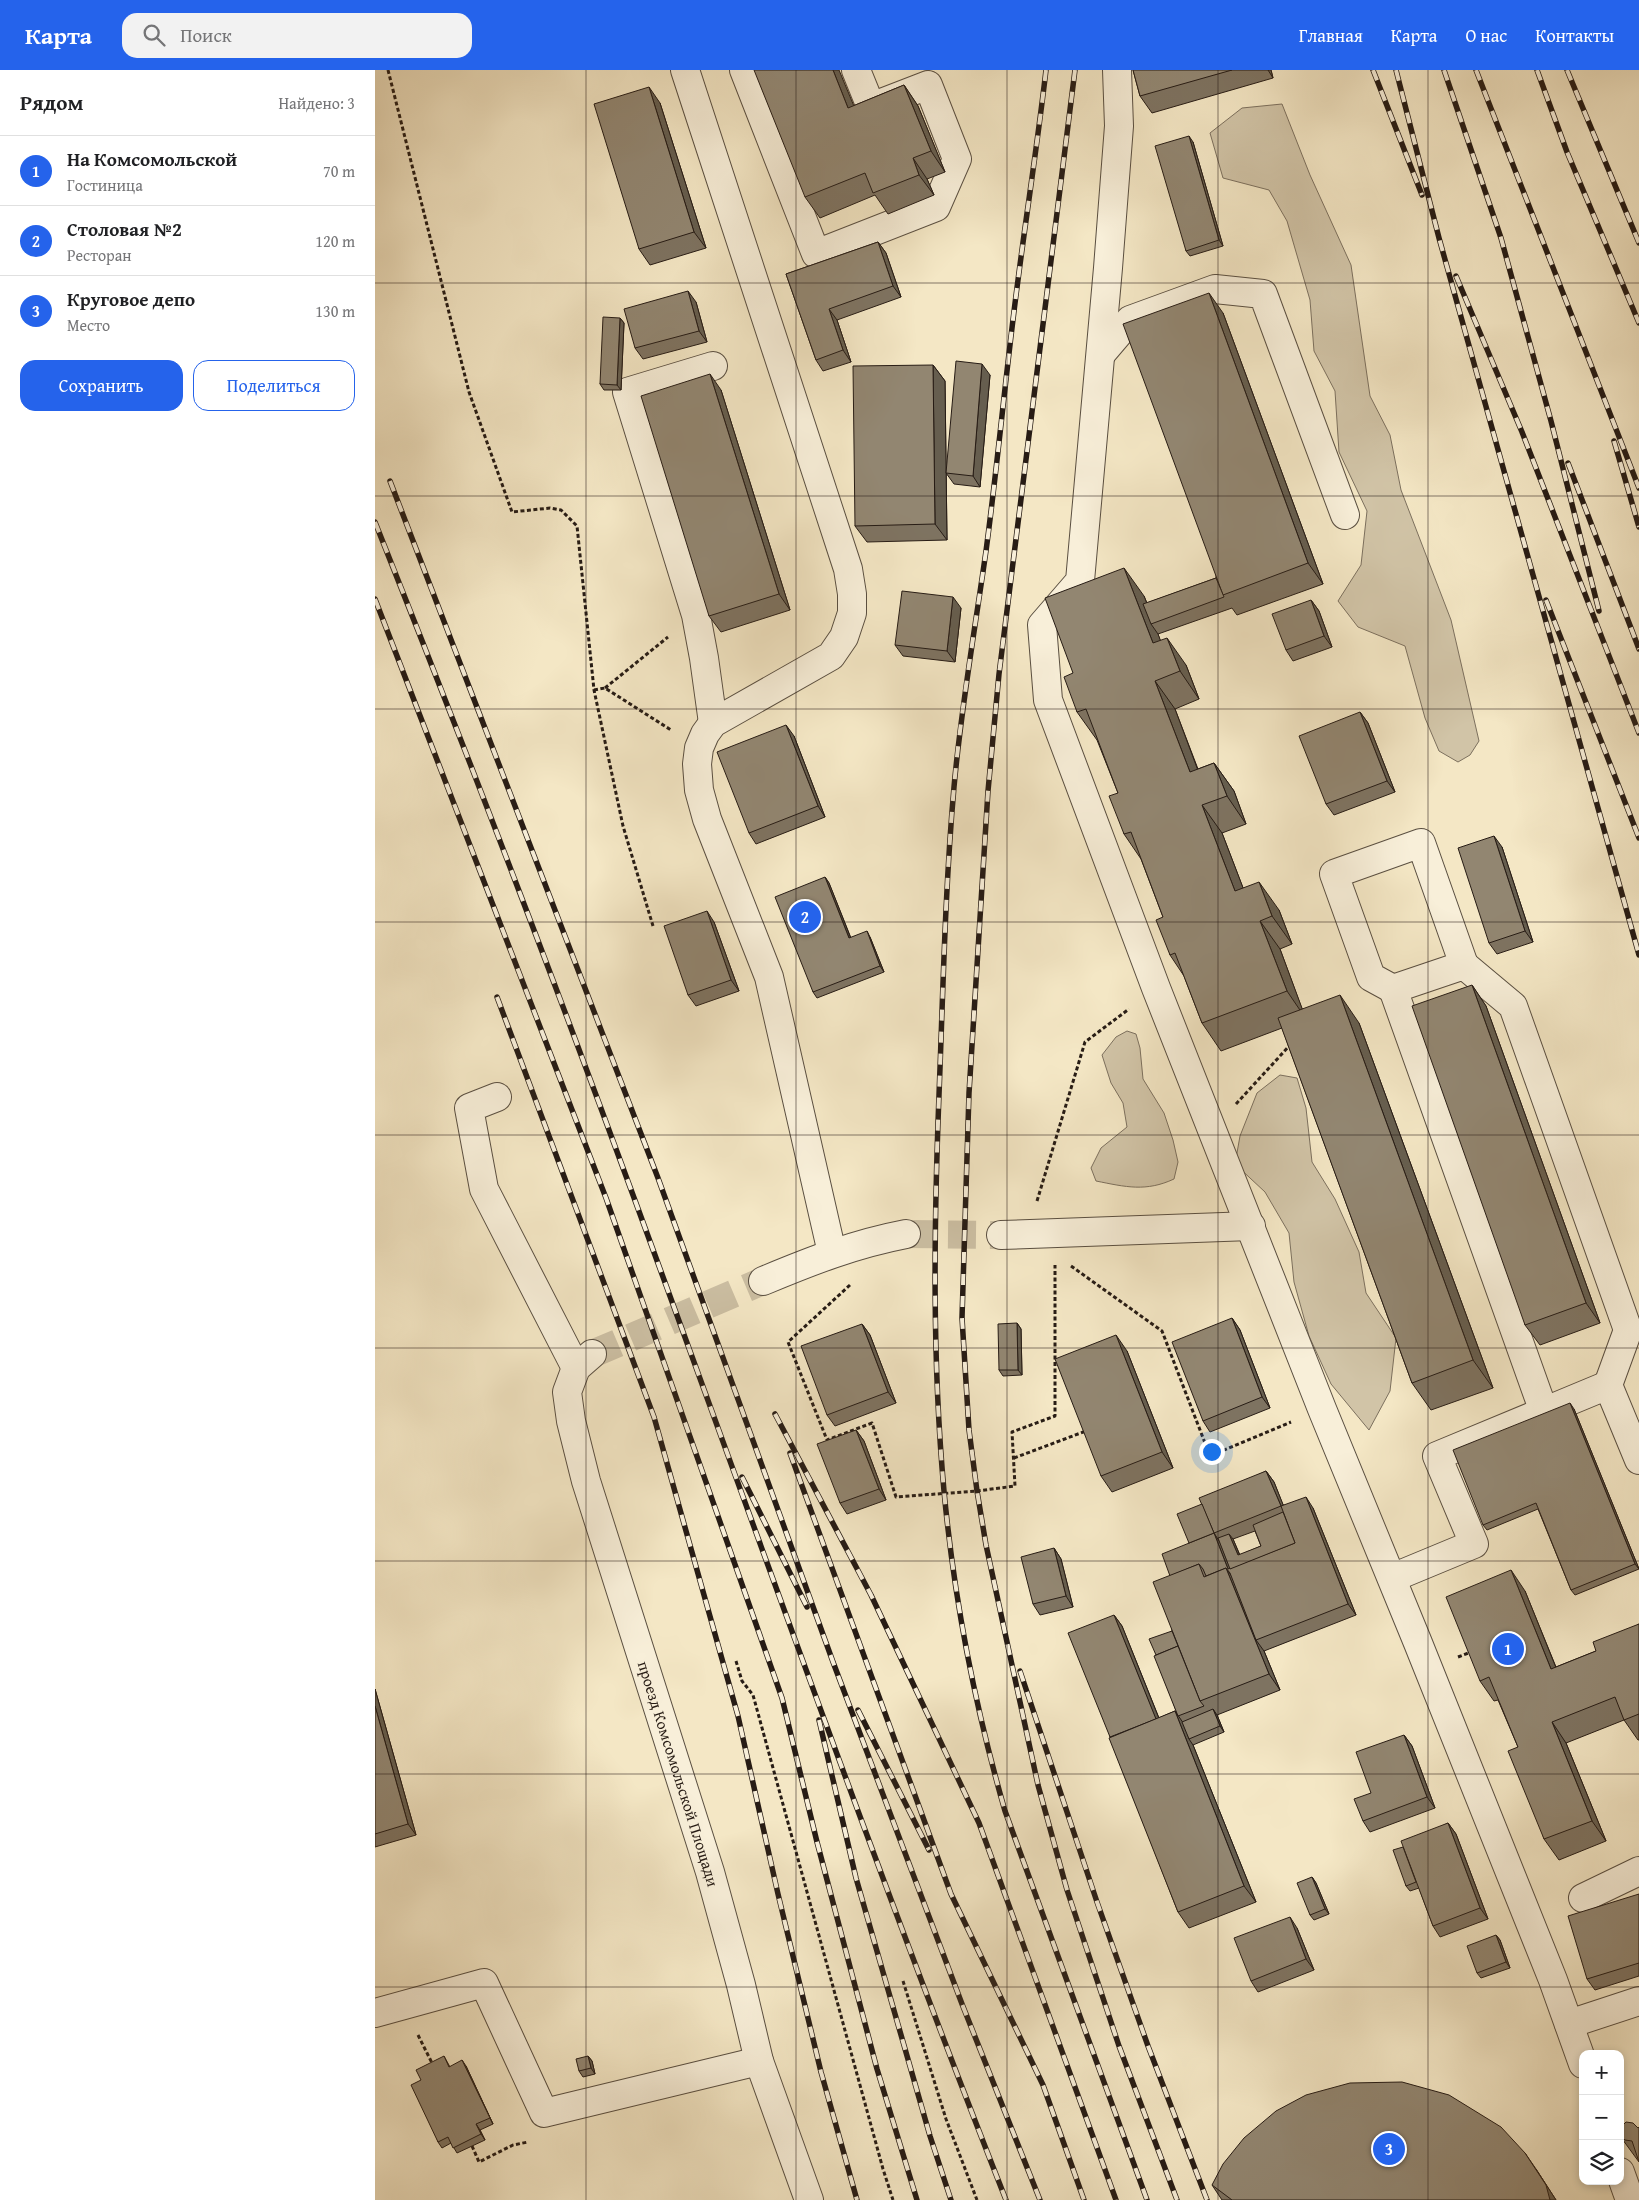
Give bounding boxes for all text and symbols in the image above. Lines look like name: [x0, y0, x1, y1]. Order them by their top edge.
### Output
search box: [122, 13, 472, 58]
text: Карта: [25, 18, 92, 53]
icon: search: [140, 21, 168, 49]
text: Поиск: [180, 21, 232, 49]
text: Главная: [1299, 22, 1363, 49]
text: Карта: [1391, 22, 1437, 49]
text: О нас: [1465, 22, 1507, 49]
text: Контакты: [1535, 22, 1614, 49]
text: Рядом: [20, 87, 83, 118]
text: Найдено: 3: [278, 91, 355, 115]
text: На Комсомольской: [67, 145, 237, 173]
text: 1: [32, 159, 40, 183]
text: 70 m: [323, 159, 355, 183]
text: Гостиница: [67, 173, 143, 197]
text: Столовая №2: [67, 215, 182, 243]
text: 2: [32, 229, 40, 253]
text: 120 m: [315, 229, 355, 253]
text: Ресторан: [67, 243, 132, 267]
text: Круговое депо: [67, 285, 195, 313]
text: 3: [32, 299, 40, 323]
text: 130 m: [315, 299, 355, 323]
text: Место: [67, 313, 110, 337]
button: Сохранить: [20, 360, 183, 411]
button: Поделиться: [193, 360, 355, 411]
pin: 2: [789, 898, 821, 936]
your location: [1199, 1439, 1225, 1465]
pin: 1: [1492, 1630, 1524, 1668]
street label: проезд Комсомольской Площади: [632, 1658, 726, 1890]
map controls: [1579, 2050, 1624, 2185]
button: +: [1579, 2050, 1624, 2095]
button: −: [1579, 2095, 1624, 2140]
pin: 3: [1373, 2130, 1405, 2168]
button: layers: [1579, 2140, 1624, 2185]

